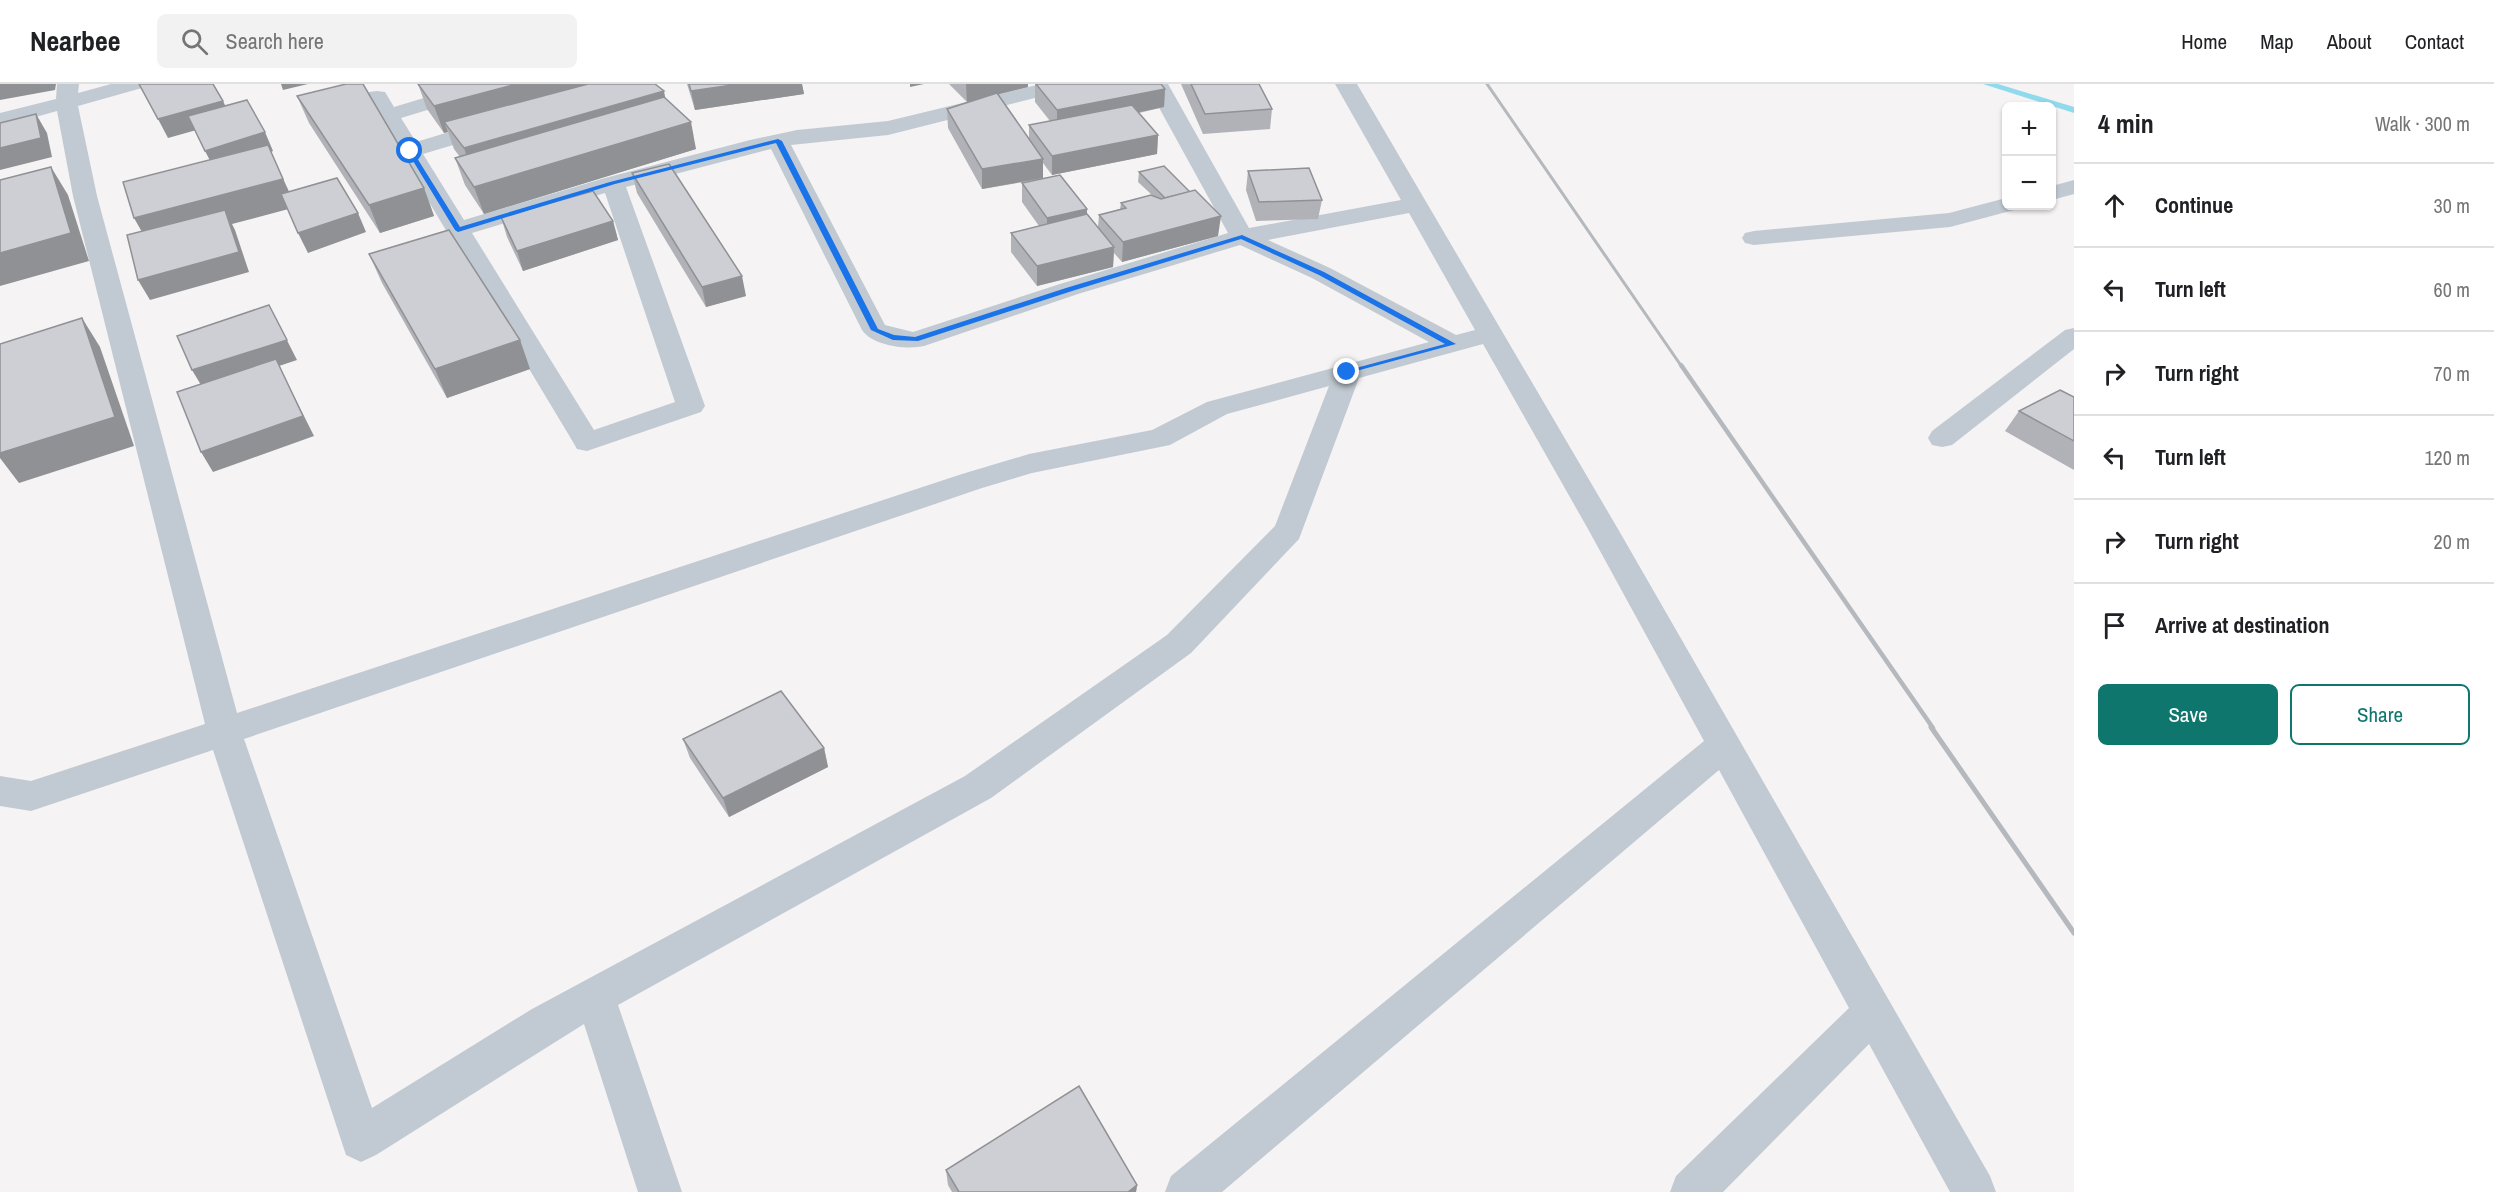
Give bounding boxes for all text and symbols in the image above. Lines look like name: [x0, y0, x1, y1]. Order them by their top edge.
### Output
search box: [157, 14, 577, 68]
text: Nearbee: [30, 22, 121, 60]
icon: search: [178, 25, 211, 58]
text: Search here: [226, 26, 324, 56]
text: Home: [2181, 27, 2227, 56]
text: Map: [2260, 27, 2294, 56]
text: About: [2327, 27, 2372, 56]
text: Contact: [2405, 27, 2464, 56]
map controls: [2002, 102, 2056, 210]
button: +: [2002, 102, 2056, 156]
text: 4 min: [2098, 106, 2154, 141]
text: Walk · 300 m: [2375, 110, 2470, 137]
route start: [396, 137, 422, 163]
button: −: [2002, 156, 2056, 210]
icon: ahead: [2098, 189, 2131, 222]
text: Continue: [2155, 190, 2233, 220]
text: 30 m: [2434, 192, 2470, 219]
icon: left: [2098, 273, 2131, 306]
text: Turn left: [2155, 274, 2226, 304]
text: 60 m: [2434, 276, 2470, 303]
icon: right: [2098, 357, 2131, 390]
route end: [1333, 358, 1359, 384]
text: Turn right: [2155, 358, 2239, 388]
text: 70 m: [2434, 360, 2470, 387]
icon: left: [2098, 441, 2131, 474]
text: Turn left: [2155, 442, 2226, 472]
text: 120 m: [2424, 444, 2470, 471]
icon: right: [2098, 525, 2131, 558]
text: Turn right: [2155, 526, 2239, 556]
text: 20 m: [2434, 528, 2470, 555]
icon: arrive: [2098, 609, 2131, 642]
text: Arrive at destination: [2155, 610, 2329, 640]
button: Save: [2098, 684, 2278, 745]
button: Share: [2290, 684, 2470, 745]

